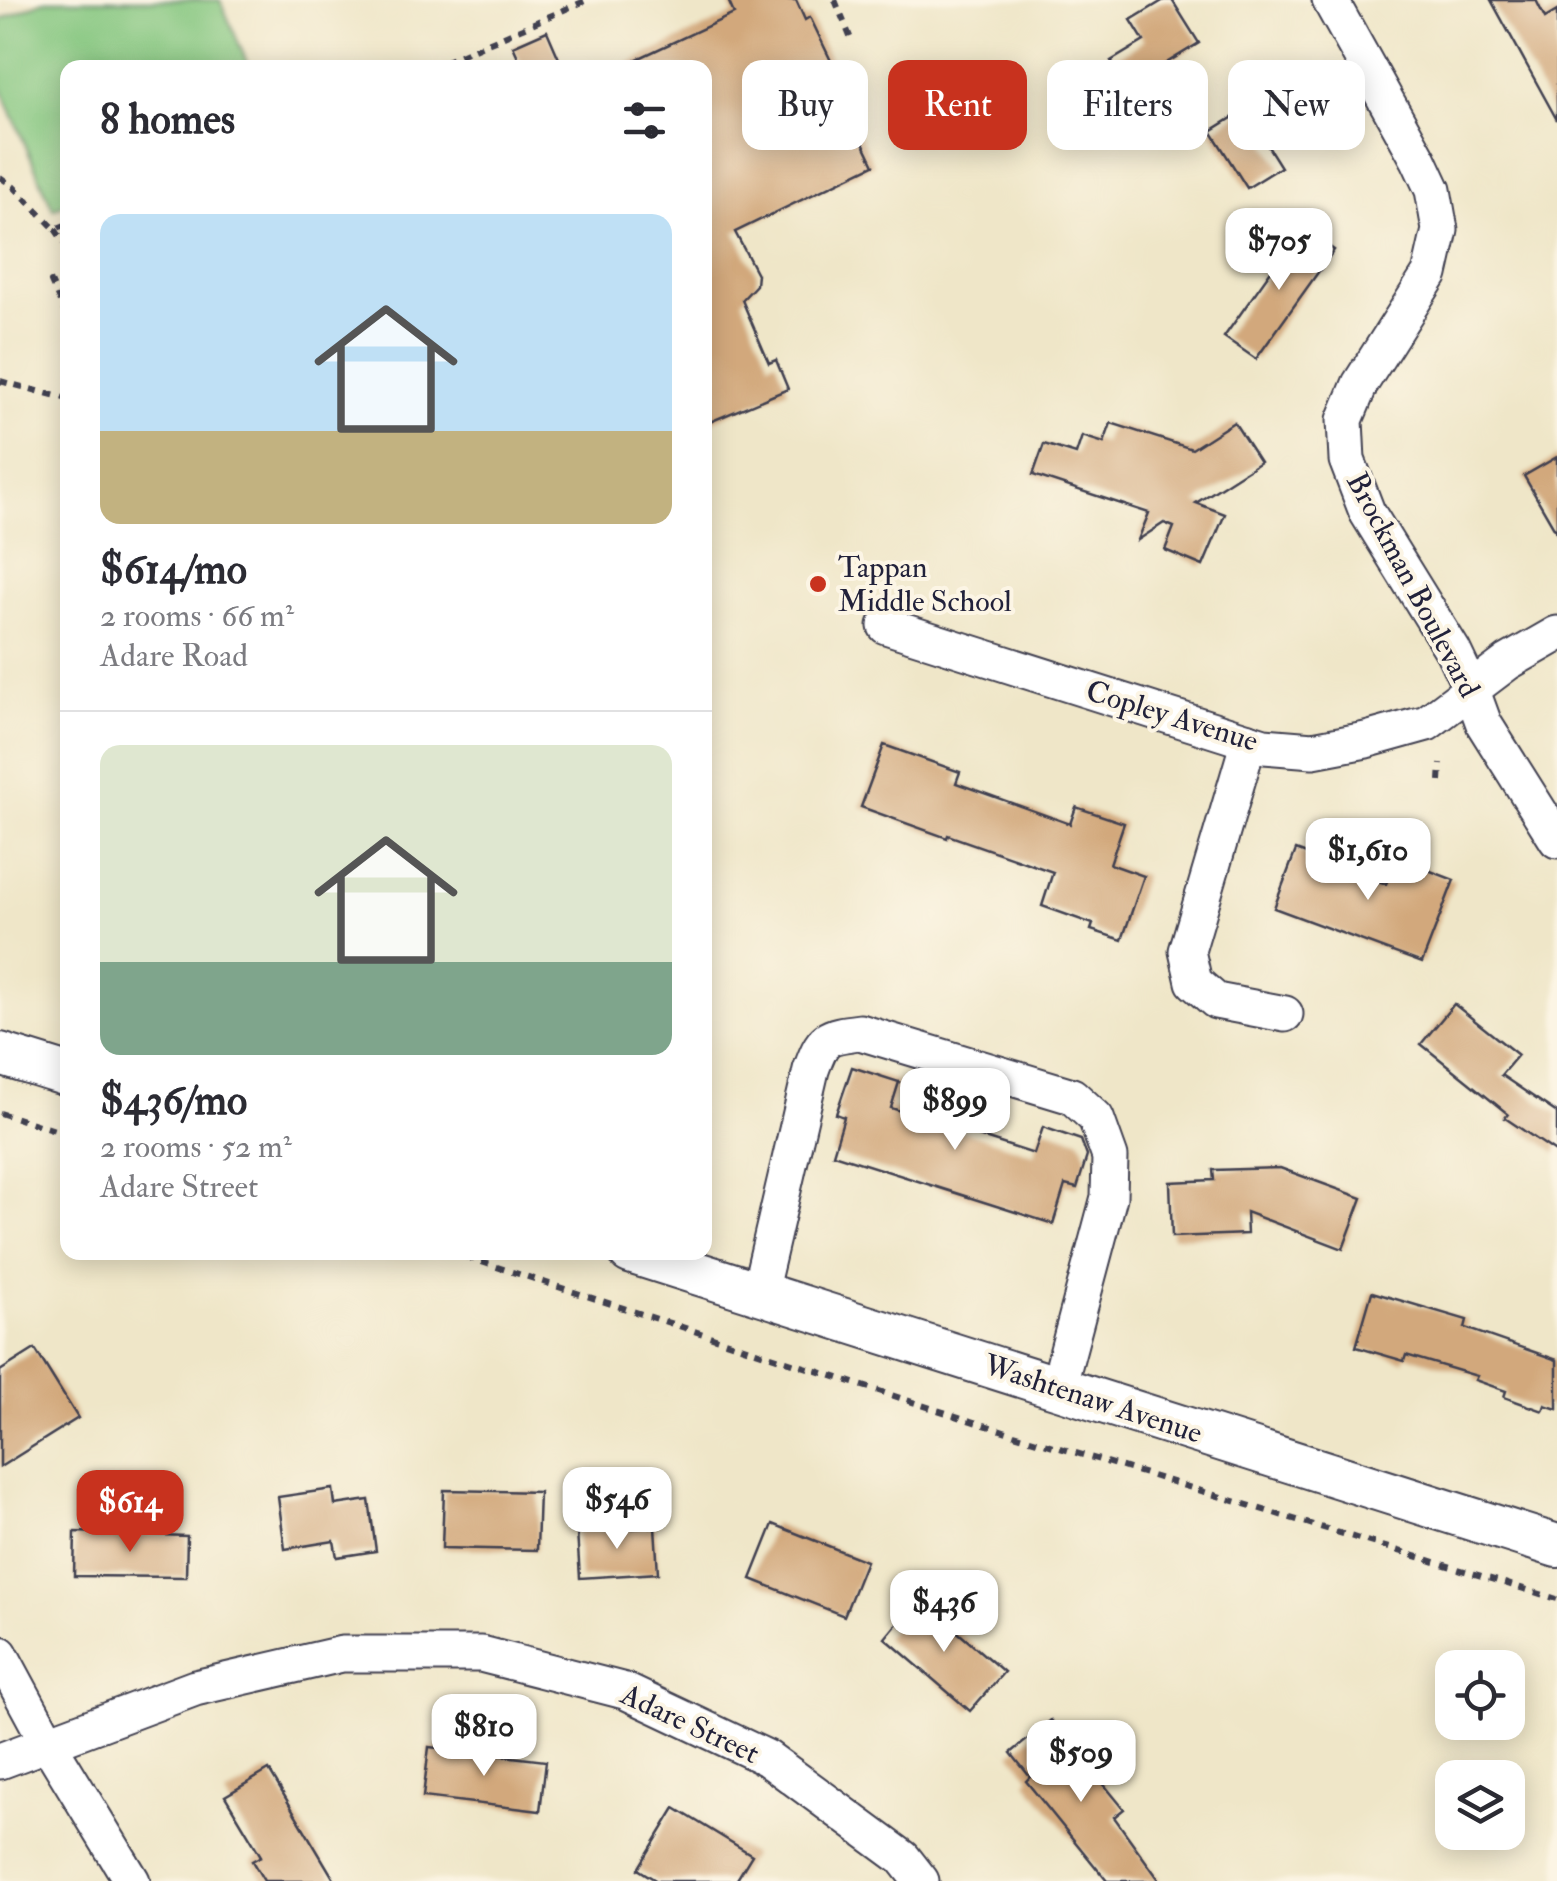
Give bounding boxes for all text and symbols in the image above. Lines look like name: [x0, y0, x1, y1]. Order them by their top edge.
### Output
chip: Buy: [742, 60, 868, 150]
chip: Rent: [888, 60, 1027, 150]
chip: Filters: [1047, 60, 1208, 150]
chip: New: [1228, 60, 1365, 150]
icon: filters: [617, 93, 672, 148]
text: 8 homes: [100, 94, 235, 146]
pin: $705: [1220, 208, 1338, 293]
text: $705: [1247, 220, 1311, 260]
icon: home: [296, 279, 476, 459]
street label: Brockman Boulevard: [1338, 466, 1488, 704]
text: $614/mo: [100, 544, 247, 596]
place label: Tappan Middle School: [838, 549, 1012, 620]
marker: Tappan Middle School: [807, 573, 829, 595]
text: 2 rooms · 66 m²: [100, 596, 294, 636]
text: Adare Road: [100, 636, 248, 676]
street label: Copley Avenue: [1082, 672, 1262, 760]
icon: home: [296, 810, 476, 990]
pin: $1,610: [1287, 818, 1449, 903]
text: $1,610: [1328, 830, 1408, 870]
pin: $899: [896, 1068, 1014, 1153]
text: $436/mo: [100, 1075, 247, 1127]
text: $899: [922, 1080, 988, 1120]
text: 2 rooms · 52 m²: [100, 1127, 292, 1167]
text: Adare Street: [100, 1167, 258, 1207]
street label: Washtenaw Avenue: [978, 1346, 1207, 1452]
pin: $546: [558, 1467, 676, 1552]
pin: $614: [71, 1470, 189, 1555]
text: $546: [585, 1479, 649, 1519]
text: $614: [99, 1482, 161, 1522]
pin: $436: [885, 1570, 1003, 1655]
text: $436: [912, 1582, 976, 1622]
map controls: [1435, 1650, 1525, 1850]
button: locate: [1435, 1650, 1525, 1740]
street label: Adare Street: [614, 1675, 765, 1772]
pin: $810: [425, 1694, 543, 1779]
text: $810: [454, 1706, 514, 1746]
pin: $509: [1022, 1720, 1140, 1805]
text: $509: [1049, 1732, 1113, 1772]
button: layers: [1435, 1760, 1525, 1850]

